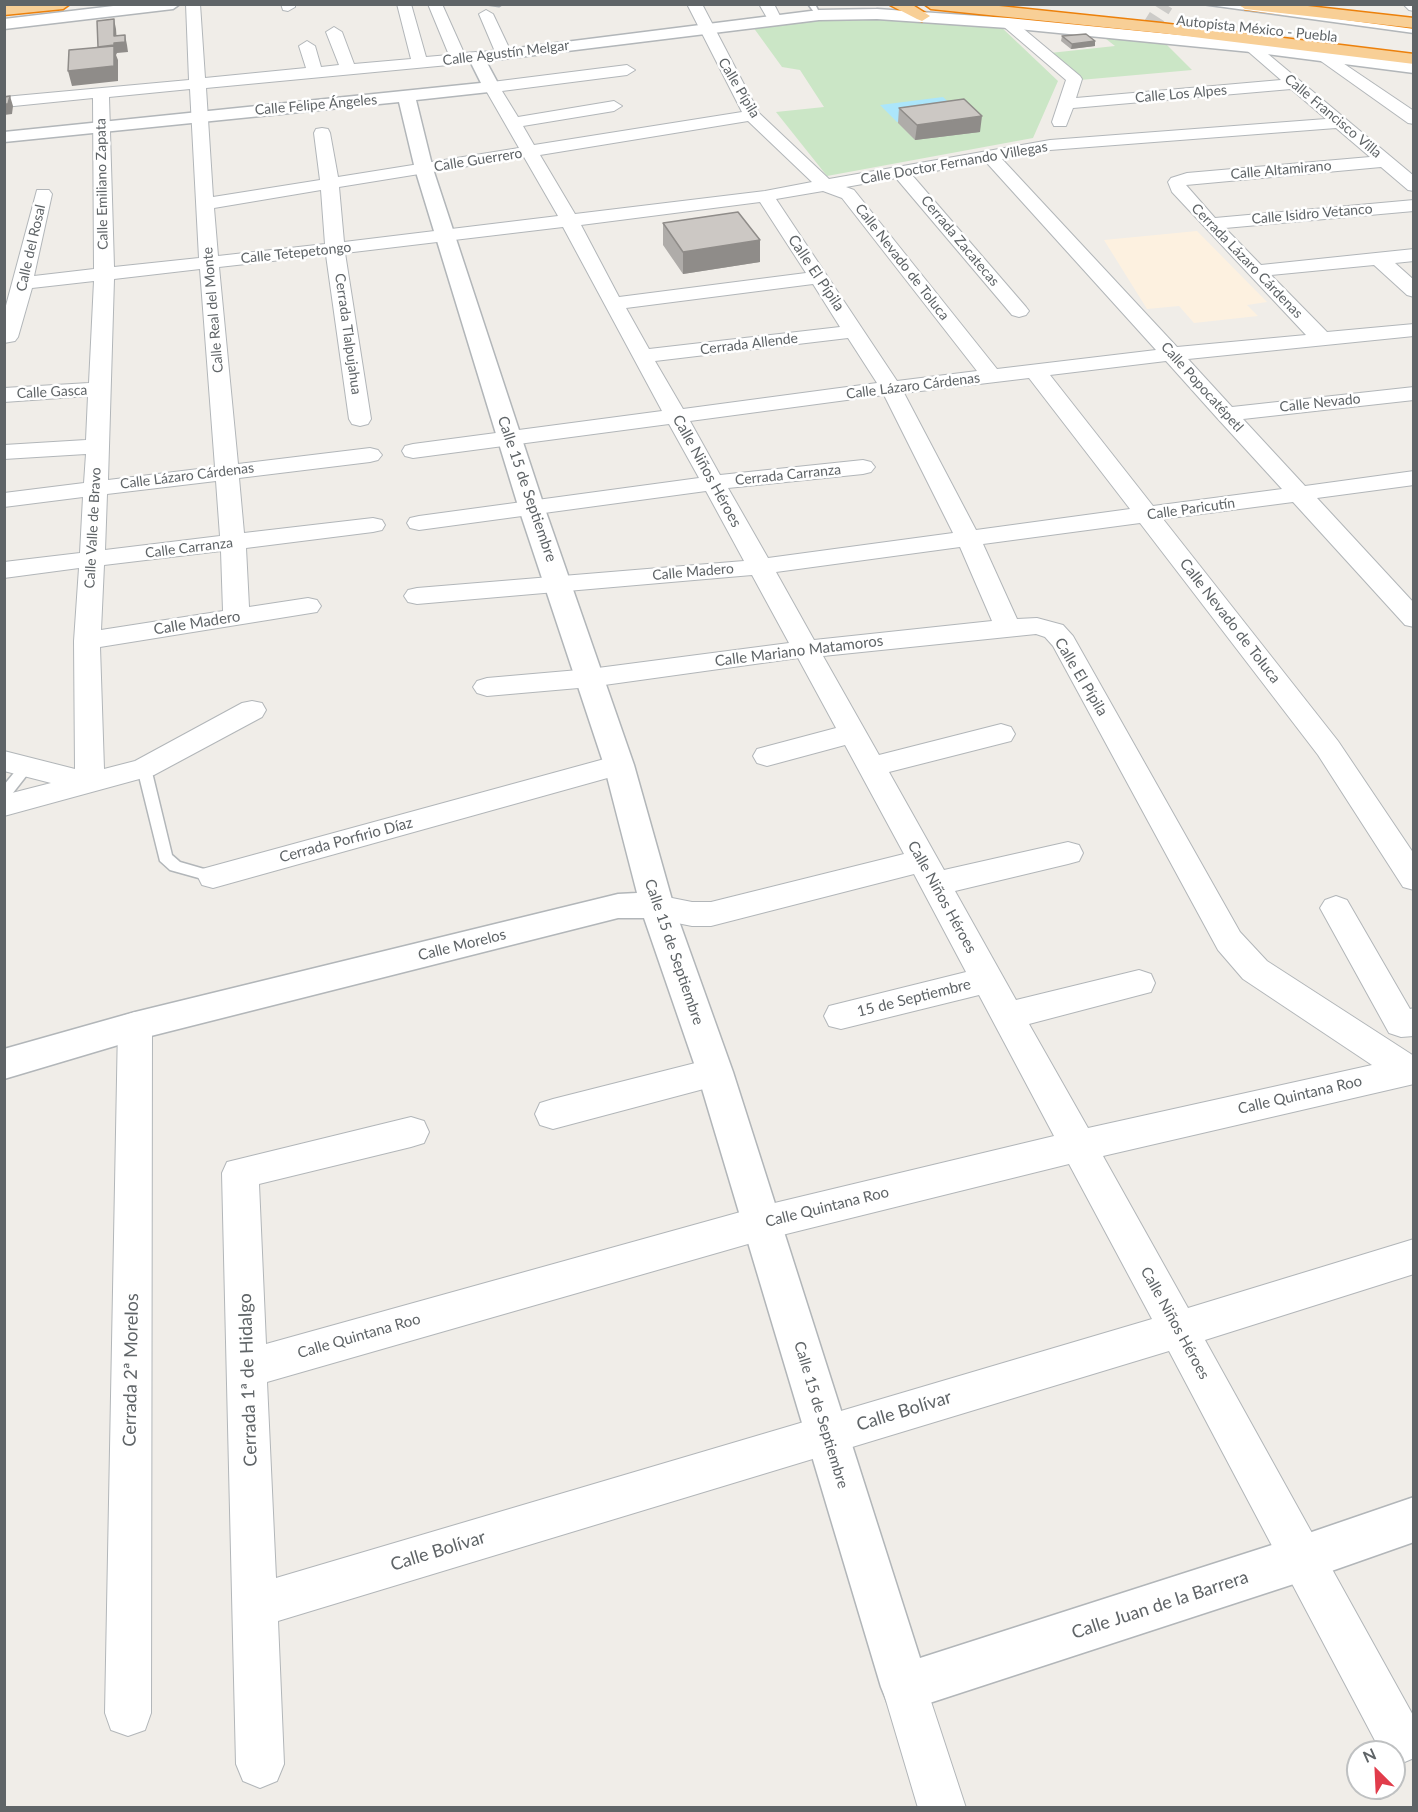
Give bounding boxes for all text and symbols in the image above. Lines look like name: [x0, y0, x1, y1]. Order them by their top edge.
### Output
street label: Autopista México - Puebla: [1176, 12, 1338, 46]
street label: Calle Agustín Melgar: [442, 37, 570, 69]
street label: Calle Pípila: [715, 55, 763, 121]
street label: Calle Francisco Villa: [1281, 70, 1385, 162]
street label: Calle Los Alpes: [1134, 82, 1228, 106]
street label: Calle Felipe Ángeles: [254, 91, 378, 119]
street label: Calle Emiliano Zapata: [92, 118, 112, 250]
street label: Calle Doctor Fernando Villegas: [859, 138, 1049, 188]
street label: Calle Guerrero: [433, 145, 523, 175]
street label: Calle Altamirano: [1230, 157, 1332, 183]
street label: Cerrada Zacatecas: [917, 192, 1003, 290]
street label: Calle Nevado de Toluca: [851, 200, 953, 324]
street label: Cerrada Lázaro Cárdenas: [1188, 200, 1306, 322]
street label: Calle Isidro Vetanco: [1251, 200, 1373, 228]
street label: Calle del Rosal: [13, 203, 49, 293]
street label: Calle El Pípila: [784, 232, 848, 314]
street label: Calle Tetepetongo: [240, 239, 352, 267]
street label: Calle Real del Monte: [199, 246, 227, 374]
street label: Cerrada Tlalpujahua: [331, 272, 365, 396]
street label: Cerrada Allende: [699, 330, 799, 358]
street label: Calle Popocatépetl: [1157, 339, 1247, 435]
street label: Calle Lázaro Cárdenas: [845, 369, 981, 403]
street label: Calle Gasca: [16, 382, 88, 402]
street label: Calle Nevado: [1279, 390, 1361, 416]
street label: Calle Niños Héroes: [669, 412, 745, 530]
street label: Calle 15 de Septiembre: [494, 414, 560, 564]
street label: Calle Lázaro Cárdenas: [119, 459, 255, 493]
street label: Cerrada Carranza: [734, 461, 842, 489]
street label: Calle Valle de Bravo: [81, 467, 105, 589]
street label: Calle Paricutín: [1146, 495, 1236, 523]
street label: Calle Carranza: [144, 534, 234, 562]
street label: Calle Nevado de Toluca: [1176, 555, 1284, 687]
street label: Calle Madero: [652, 560, 734, 584]
street label: Calle Madero: [152, 607, 242, 639]
street label: Calle Mariano Matamoros: [714, 632, 884, 670]
street label: Calle El Pípila: [1051, 635, 1111, 719]
street label: Cerrada Porfirio Díaz: [277, 814, 415, 866]
street label: Calle Niños Héroes: [904, 838, 980, 956]
street label: Calle 15 de Septiembre: [641, 877, 707, 1027]
street label: Calle Morelos: [416, 925, 508, 965]
street label: 15 de Septiembre: [855, 975, 973, 1021]
street label: Calle Quintana Roo: [1236, 1072, 1364, 1118]
street label: Calle Quintana Roo: [763, 1183, 891, 1231]
street label: Calle Niños Héroes: [1137, 1264, 1213, 1382]
street label: Cerrada 2ª Morelos: [119, 1293, 143, 1447]
street label: Cerrada 1ª de Hidalgo: [234, 1293, 262, 1467]
street label: Calle Quintana Roo: [296, 1310, 422, 1362]
street label: Calle 15 de Septiembre: [790, 1339, 852, 1491]
street label: Calle Bolívar: [854, 1386, 954, 1436]
street label: Calle Bolívar: [388, 1526, 488, 1576]
street label: Calle Juan de la Barrera: [1069, 1566, 1251, 1644]
north arrow: [1346, 1740, 1406, 1800]
text: N: [1360, 1744, 1379, 1766]

